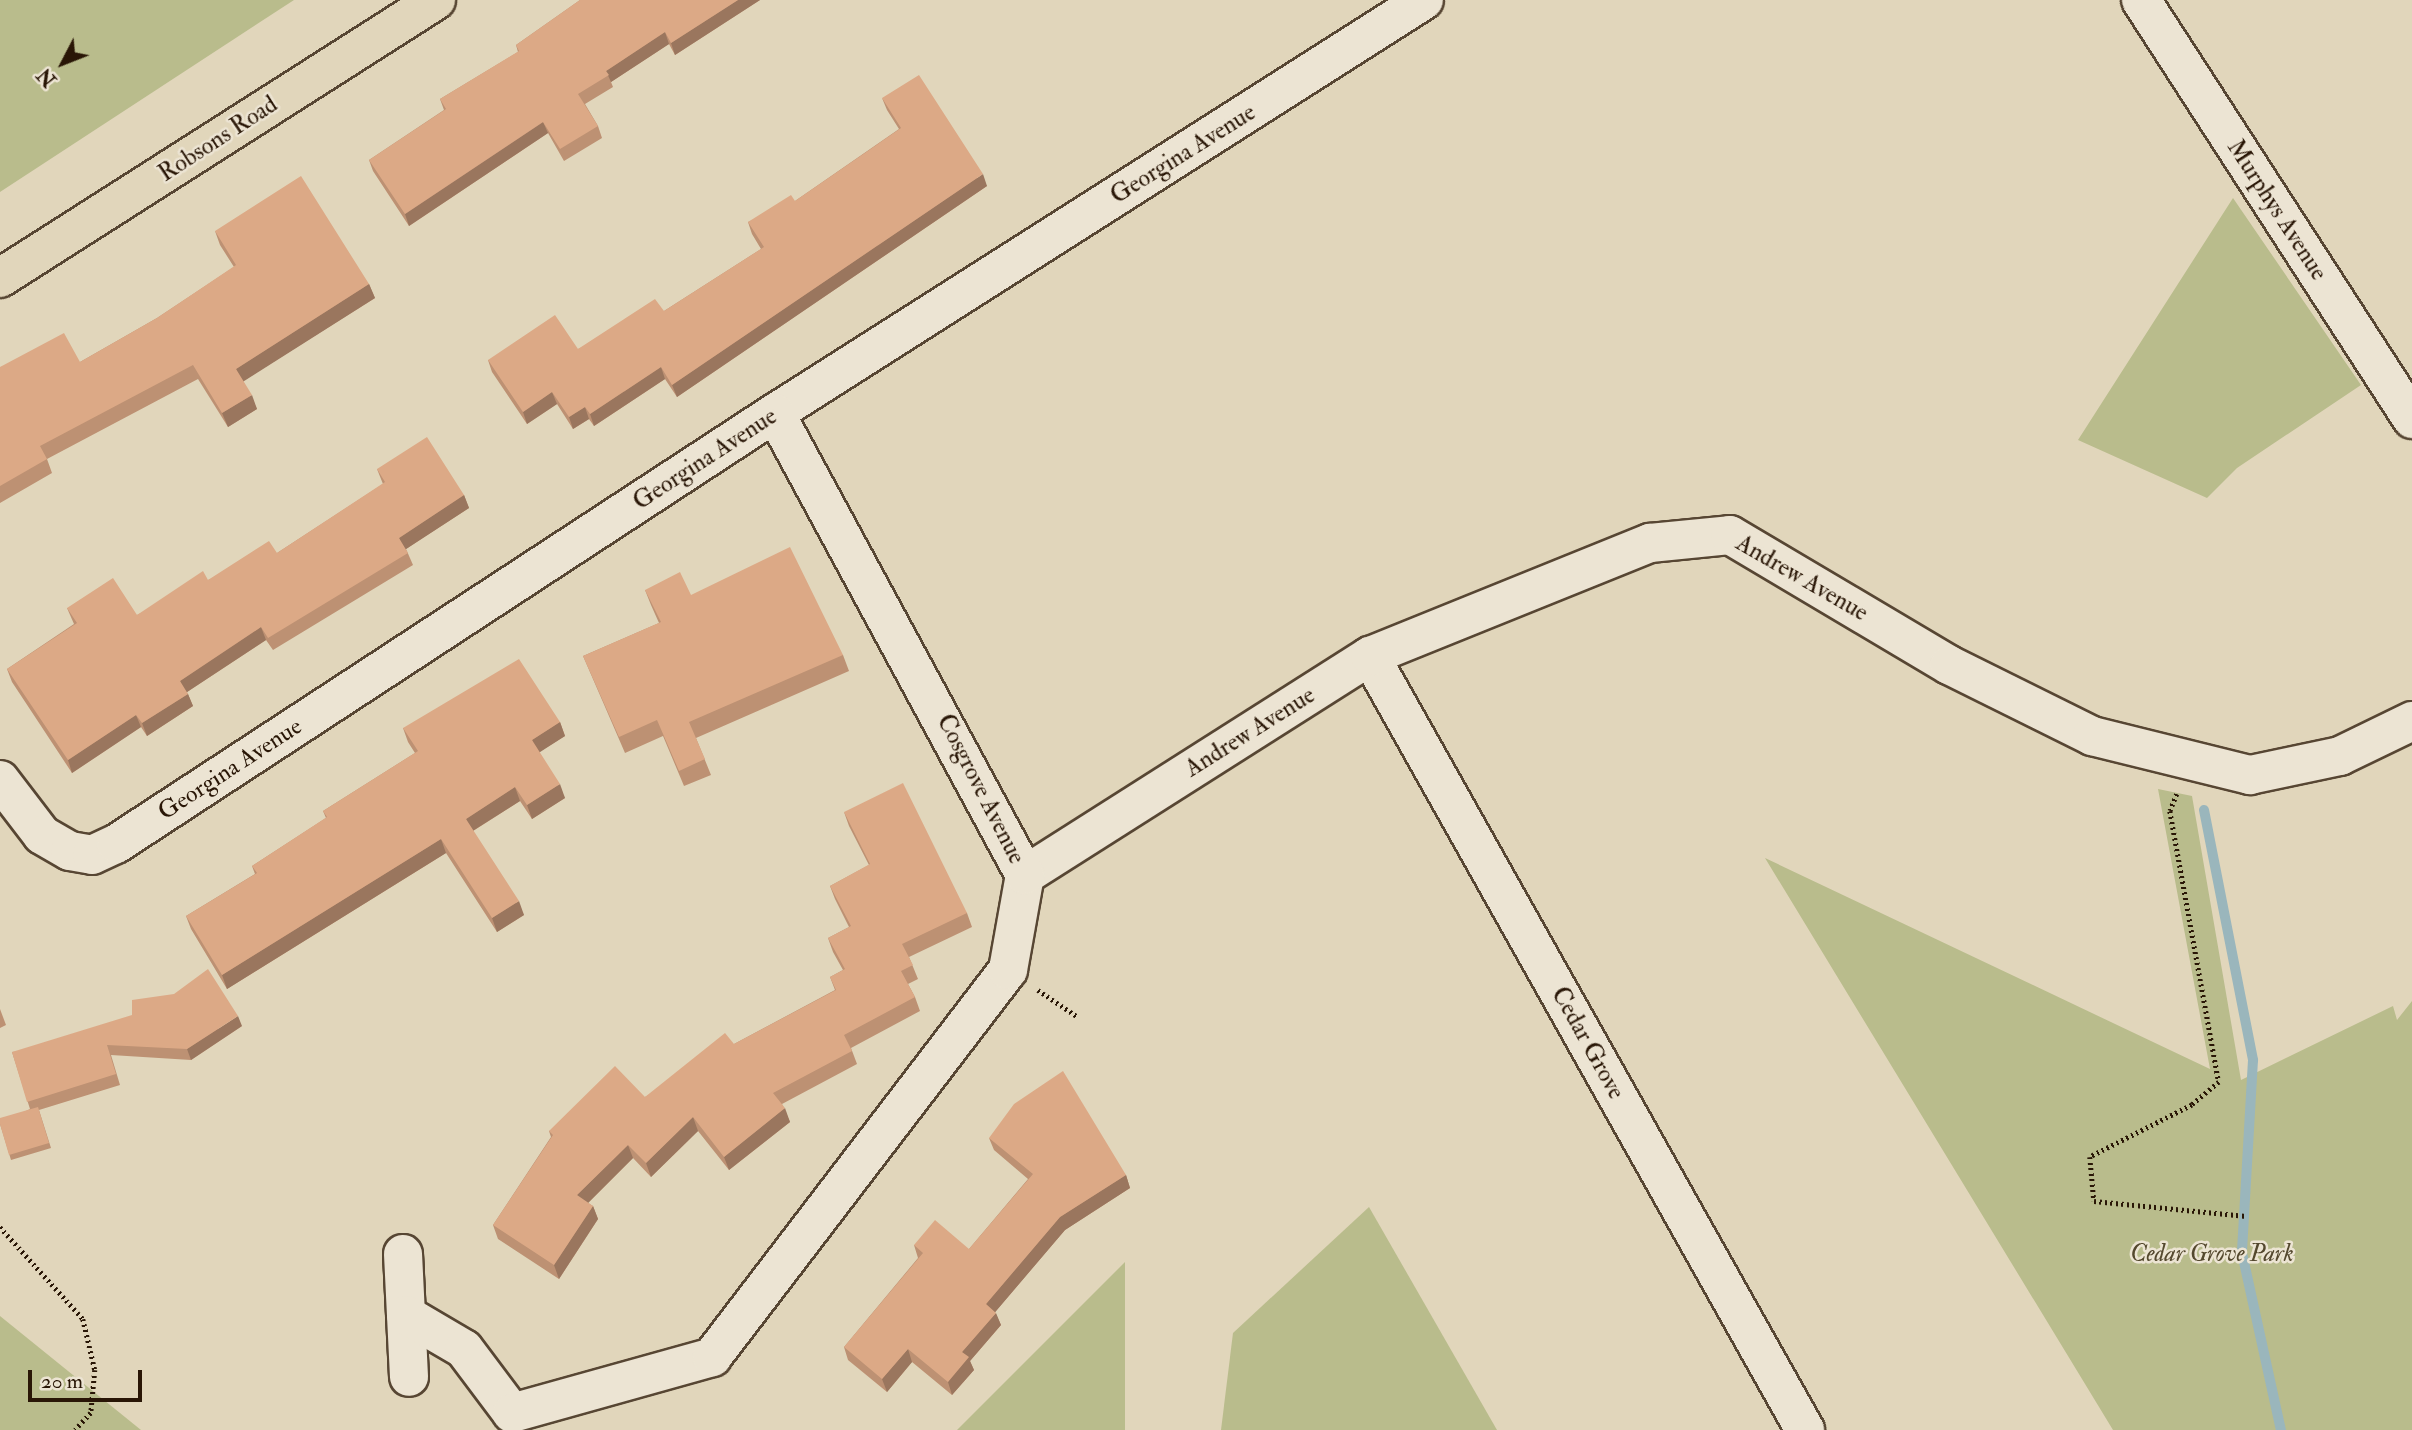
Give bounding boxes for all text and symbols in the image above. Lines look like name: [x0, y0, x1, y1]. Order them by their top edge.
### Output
north arrow: [28, 28, 98, 98]
text: N: [33, 63, 62, 91]
street label: Robsons Road: [153, 90, 283, 188]
street label: Georgina Avenue: [1105, 98, 1261, 210]
street label: Murphys Avenue: [2221, 134, 2333, 286]
street label: Georgina Avenue: [628, 402, 782, 516]
street label: Andrew Avenue: [1731, 529, 1873, 627]
street label: Andrew Avenue: [1180, 681, 1320, 783]
street label: Cosgrove Avenue: [931, 709, 1031, 869]
street label: Georgina Avenue: [153, 712, 307, 826]
street label: Cedar Grove: [1545, 982, 1631, 1104]
park label: Cedar Grove Park: [2130, 1240, 2294, 1268]
scale bar: [32, 1356, 145, 1400]
text: 20 m: [41, 1368, 83, 1395]

